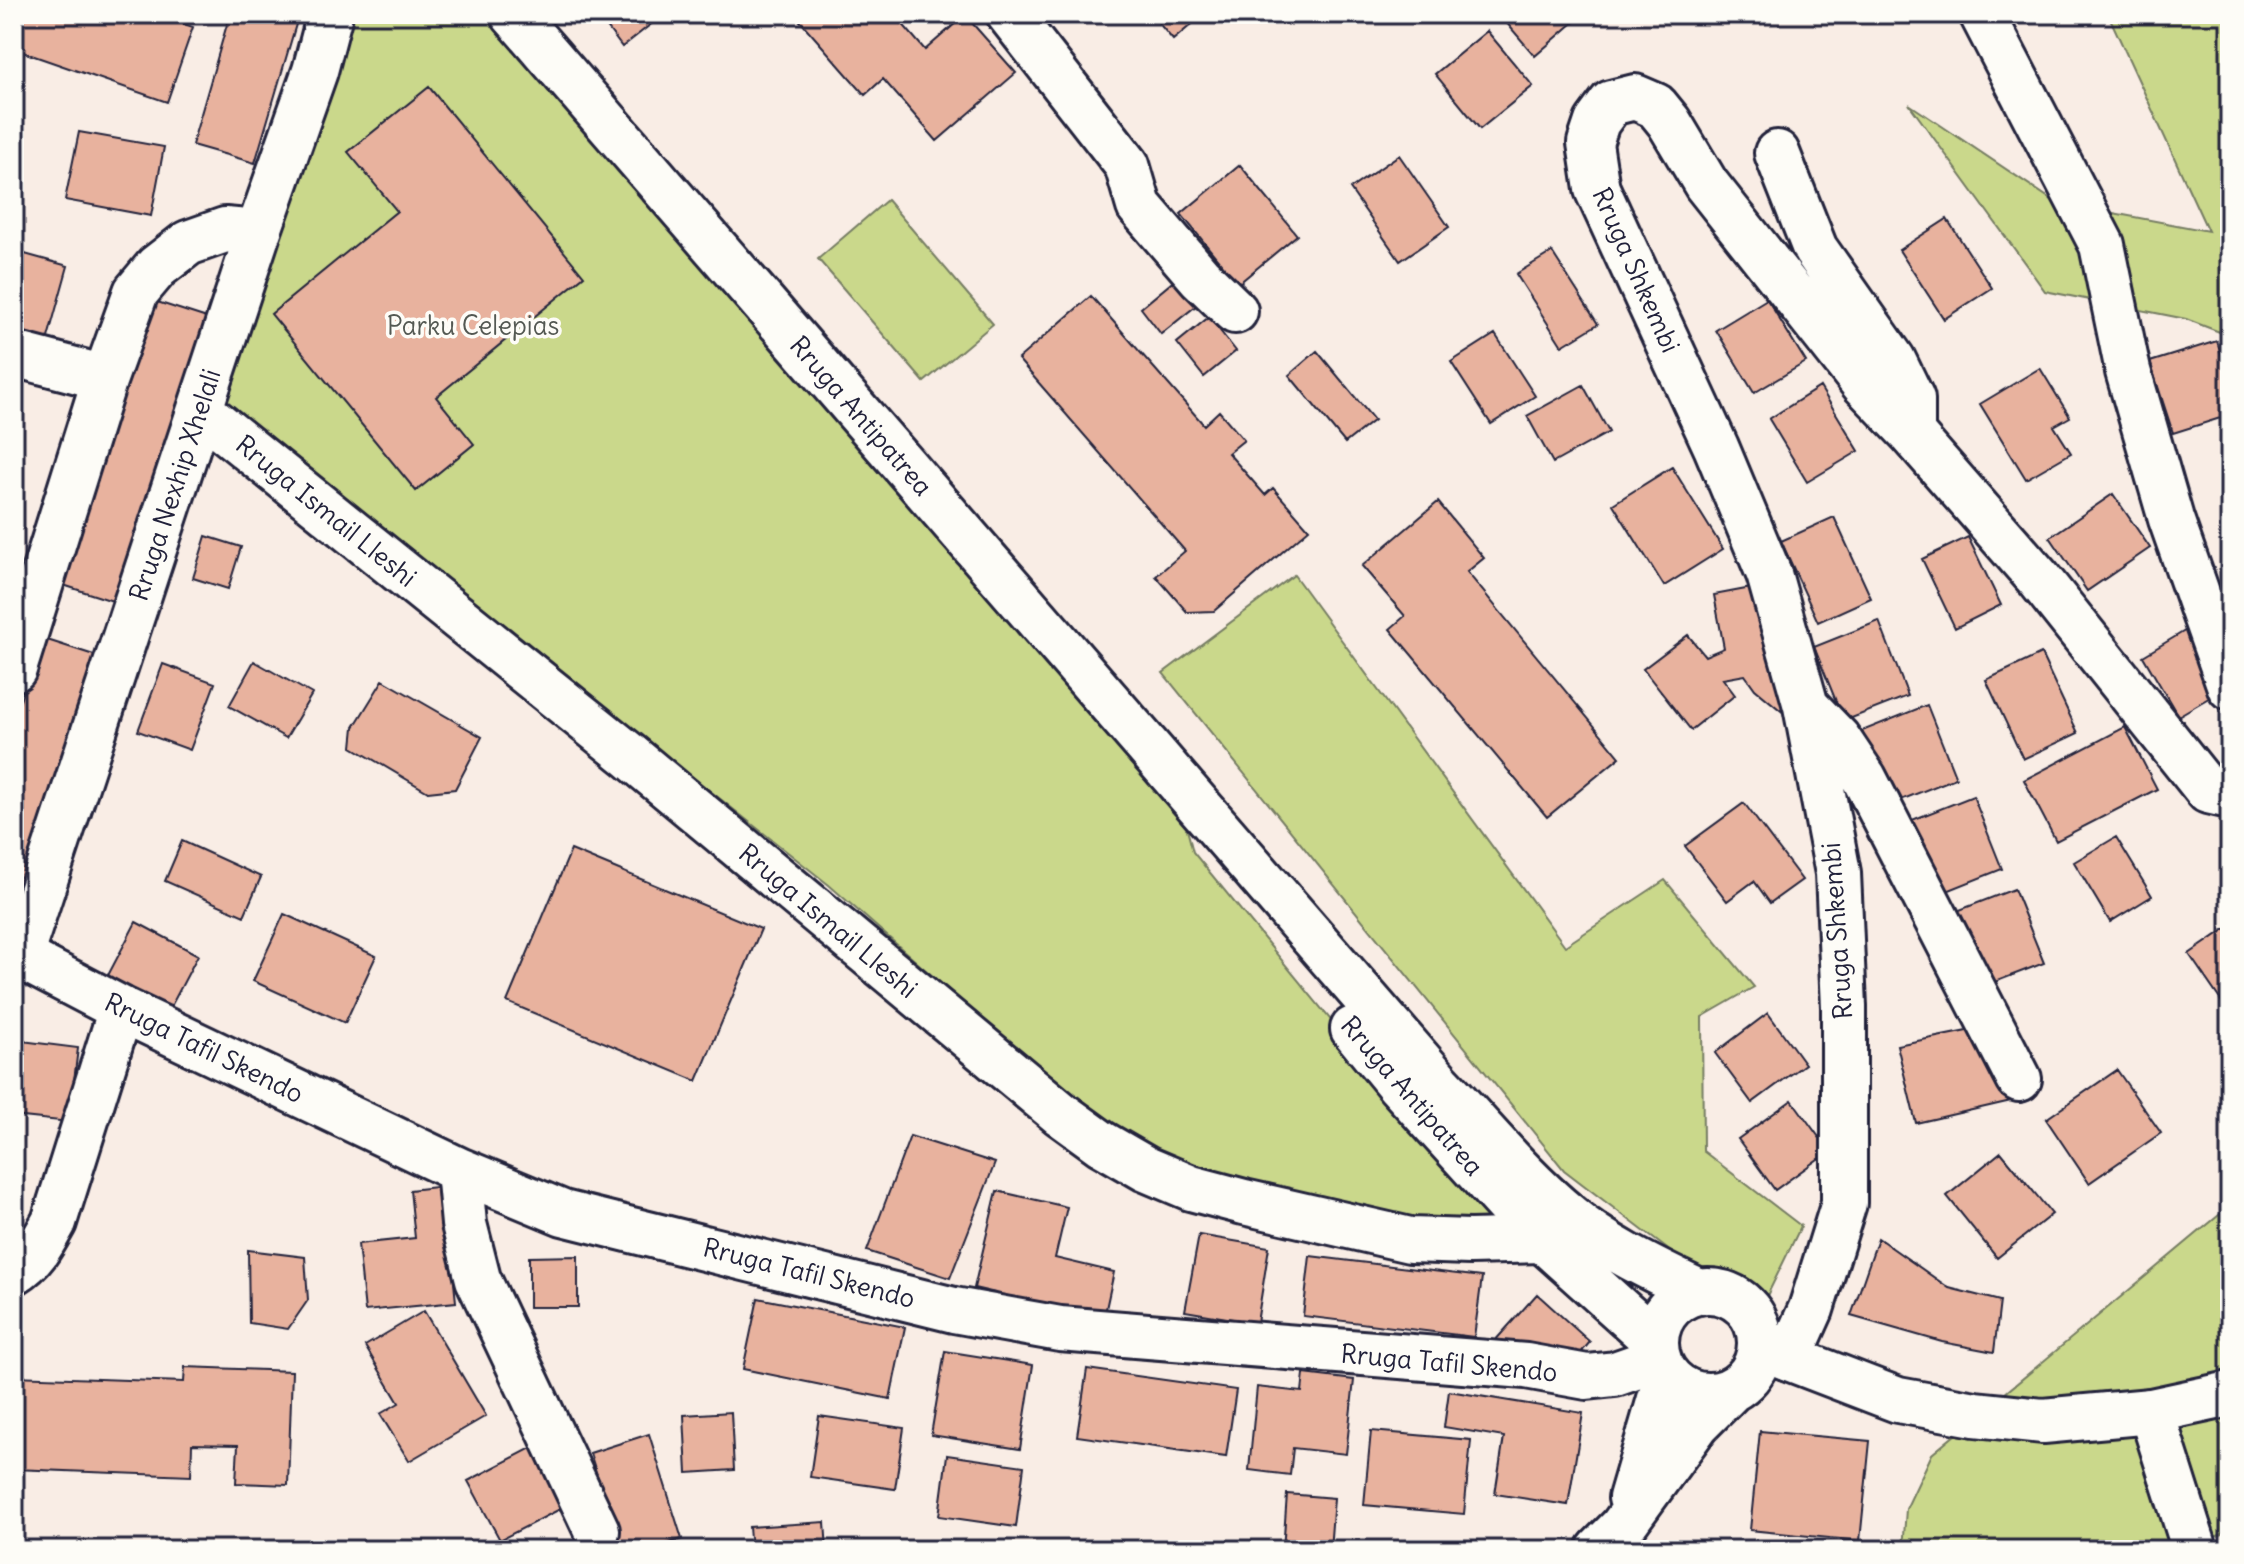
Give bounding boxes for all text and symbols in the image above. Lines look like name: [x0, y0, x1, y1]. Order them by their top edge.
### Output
street label: Rruga Shkembi: [1585, 182, 1688, 357]
park label: Parku Celepias: [387, 309, 559, 342]
street label: Rruga Antipatrea: [783, 329, 940, 502]
street label: Rruga Nexhip Xhelali: [121, 365, 228, 605]
street label: Rruga Ismail Lleshi: [229, 428, 423, 594]
street label: Rruga Ismail Lleshi: [732, 836, 924, 1005]
street label: Rruga Shkembi: [1814, 841, 1859, 1021]
street label: Rruga Tafil Skendo: [99, 985, 309, 1110]
street label: Rruga Antipatrea: [1334, 1009, 1491, 1182]
street label: Rruga Tafil Skendo: [700, 1230, 919, 1315]
street label: Rruga Tafil Skendo: [1339, 1337, 1559, 1388]

